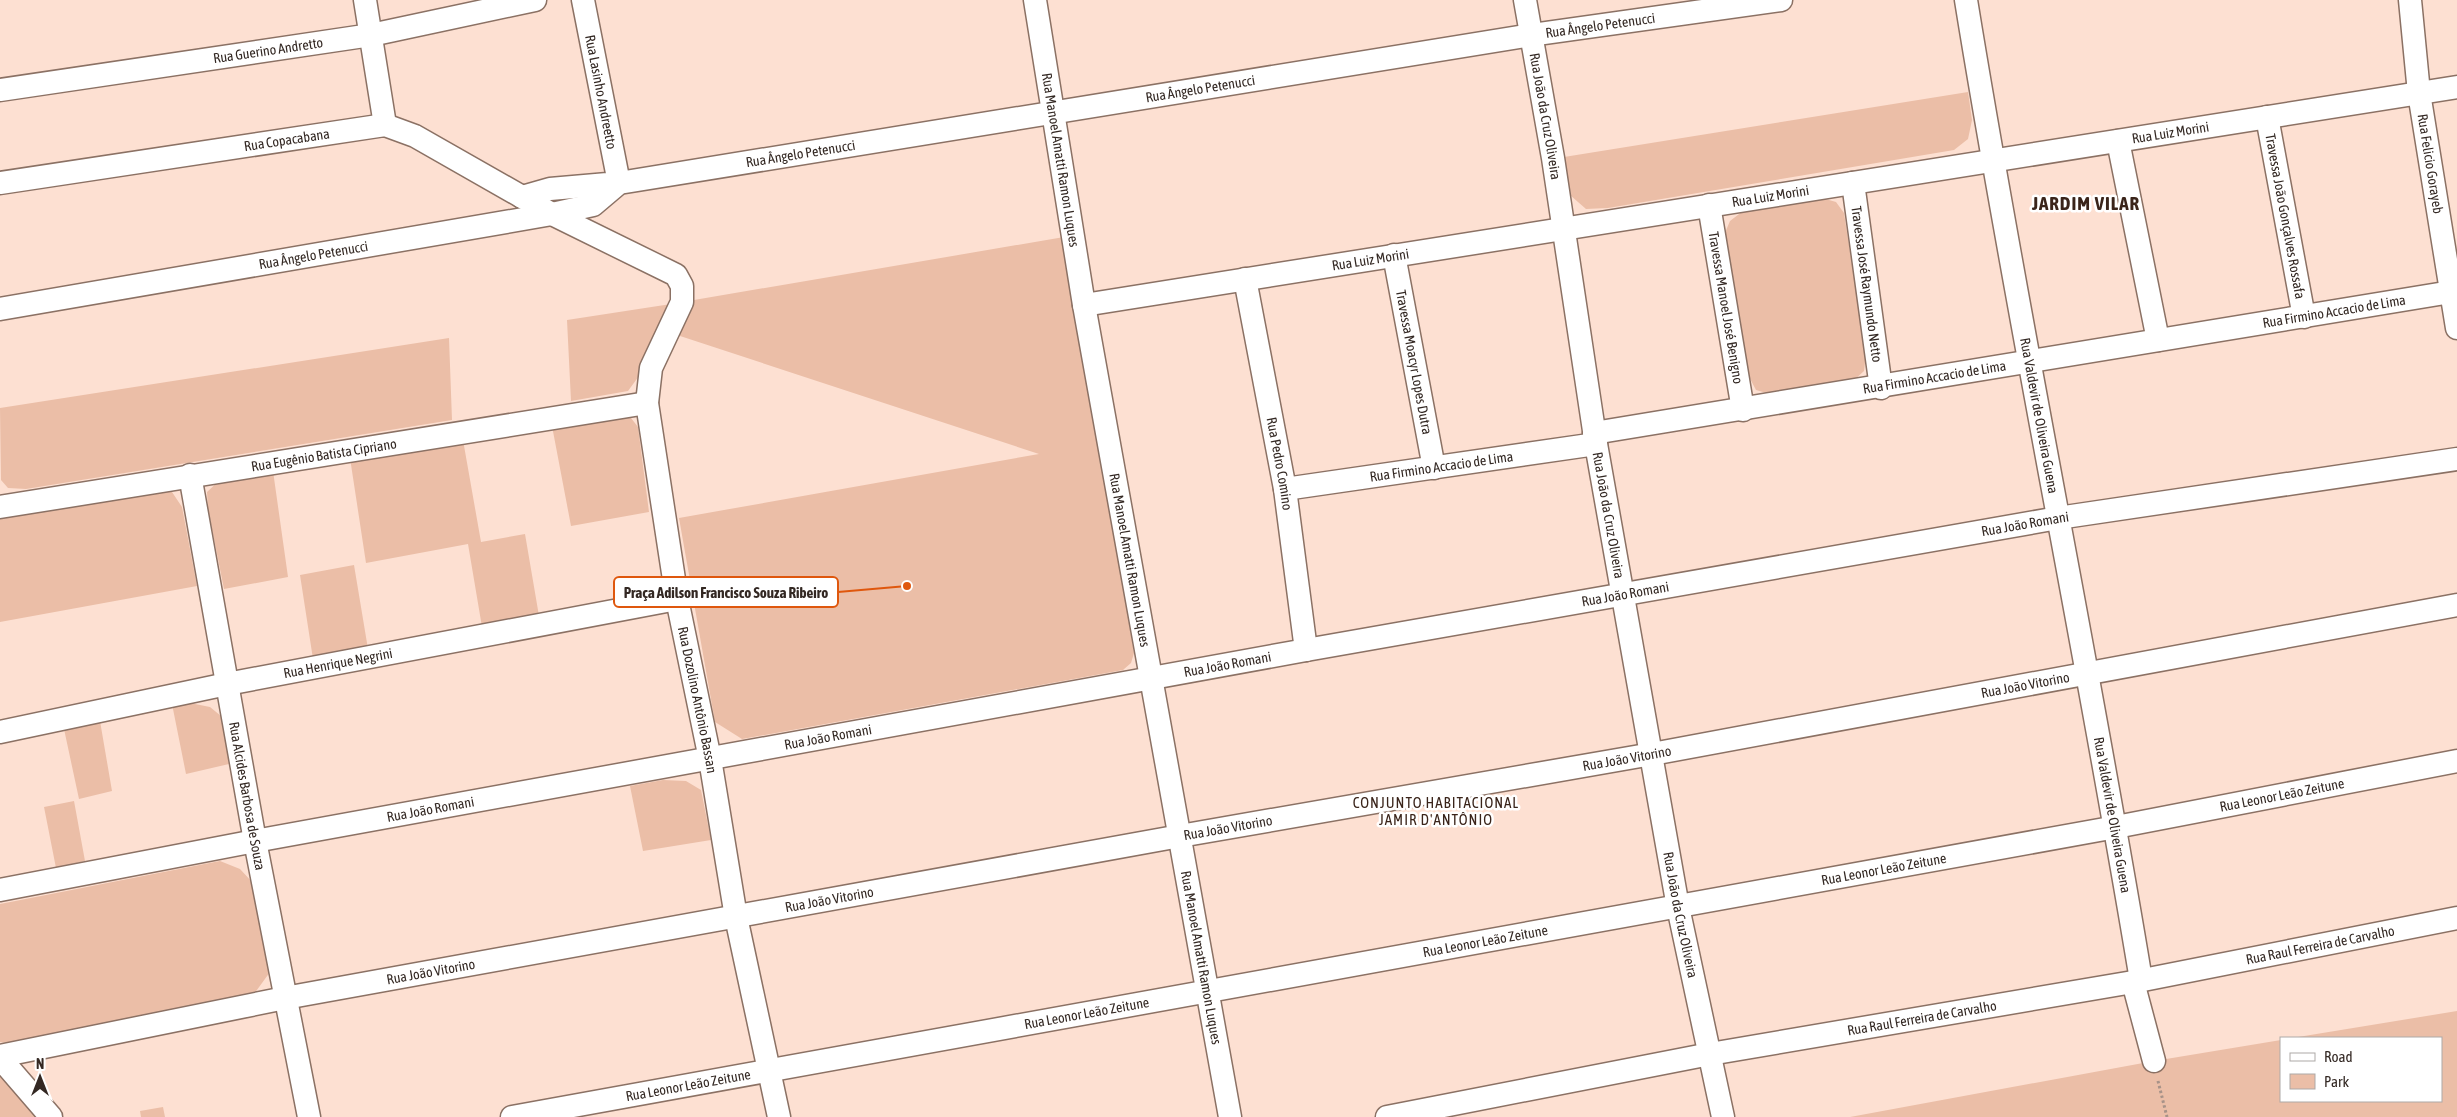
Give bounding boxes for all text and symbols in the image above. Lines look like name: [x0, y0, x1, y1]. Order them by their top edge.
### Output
street label: Rua Ângelo Petenucci: [1544, 10, 1656, 41]
street label: Rua Guerino Andretto: [212, 34, 324, 66]
street label: Rua Lasinho Andreetto: [582, 34, 620, 150]
street label: Rua João da Cruz Oliveira: [1527, 52, 1564, 181]
street label: Rua Manoel Amatti Ramon Luques: [1039, 72, 1083, 248]
street label: Rua Ângelo Petenucci: [1144, 72, 1256, 105]
street label: Rua Felicio Gorayeb: [2414, 113, 2446, 215]
street label: Rua Luiz Morini: [2131, 118, 2210, 147]
street label: Rua Copacabana: [243, 125, 331, 154]
street label: Travessa João Gonçalves Rossafa: [2262, 132, 2308, 300]
street label: Rua Ângelo Petenucci: [745, 137, 856, 170]
street label: Rua Luiz Morini: [1731, 182, 1810, 210]
district label: JARDIM VILAR: [2031, 192, 2140, 214]
street label: Travessa José Raymundo Netto: [1848, 205, 1885, 363]
street label: Travessa Manoel José Benigno: [1706, 230, 1747, 385]
street label: Rua Ângelo Petenucci: [258, 238, 369, 272]
street label: Rua Luiz Morini: [1331, 246, 1410, 274]
street label: Travessa Moacyr Lopes Dutra: [1393, 289, 1435, 436]
street label: Rua Firmino Accacio de Lima: [2261, 292, 2407, 331]
street label: Rua Valdevir de Oliveira Guena: [2017, 336, 2062, 495]
street label: Rua Firmino Accacio de Lima: [1862, 357, 2007, 397]
street label: Rua Pedro Comino: [1264, 416, 1296, 511]
street label: Rua Eugênio Batista Cipriano: [250, 435, 398, 475]
street label: Rua Firmino Accacio de Lima: [1369, 448, 1514, 485]
street label: Rua João da Cruz Oliveira: [1590, 451, 1628, 580]
street label: Rua Manoel Amatti Ramon Luques: [1106, 472, 1153, 648]
street label: Rua João Romani: [1980, 508, 2070, 539]
callout: Praça Adilson Francisco Souza Ribeiro: [614, 577, 838, 607]
street label: Rua João Romani: [1580, 578, 1670, 609]
text: Praça Adilson Francisco Souza Ribeiro: [624, 584, 828, 601]
street label: Rua Dozolino Antônio Bassan: [675, 625, 720, 774]
street label: Rua Henrique Negrini: [282, 645, 394, 681]
street label: Rua João Romani: [1182, 648, 1272, 680]
street label: Rua João Vitorino: [1980, 669, 2071, 701]
street label: Rua Alcides Barbosa de Souza: [226, 720, 269, 872]
street label: Rua João Romani: [783, 721, 873, 753]
street label: Rua Valdevir de Oliveira Guena: [2091, 736, 2134, 894]
street label: Rua João Vitorino: [1581, 743, 1673, 774]
street label: Rua Leonor Leão Zeitune: [2218, 775, 2346, 815]
street label: Rua João Romani: [385, 793, 475, 825]
district label: CONJUNTO HABITACIONAL JAMIR D'ANTÔNIO: [1353, 794, 1519, 828]
street label: Rua João Vitorino: [1182, 812, 1273, 843]
street label: Rua João da Cruz Oliveira: [1660, 850, 1701, 979]
street label: Rua Leonor Leão Zeitune: [1820, 850, 1948, 888]
street label: Rua Manoel Amatti Ramon Luques: [1178, 870, 1225, 1046]
street label: Rua João Vitorino: [784, 884, 875, 915]
street label: Rua Leonor Leão Zeitune: [1421, 922, 1549, 960]
street label: Rua Raul Ferreira de Carvalho: [2245, 923, 2396, 968]
street label: Rua João Vitorino: [385, 956, 476, 987]
street label: Rua Leonor Leão Zeitune: [1023, 994, 1150, 1032]
street label: Rua Raul Ferreira de Carvalho: [1846, 997, 1998, 1039]
legend: [2280, 1037, 2442, 1102]
text: Road: [2324, 1048, 2353, 1065]
north arrow: [15, 1052, 65, 1102]
text: N: [36, 1056, 44, 1072]
street label: Rua Leonor Leão Zeitune: [624, 1066, 752, 1104]
text: Park: [2324, 1073, 2349, 1090]

